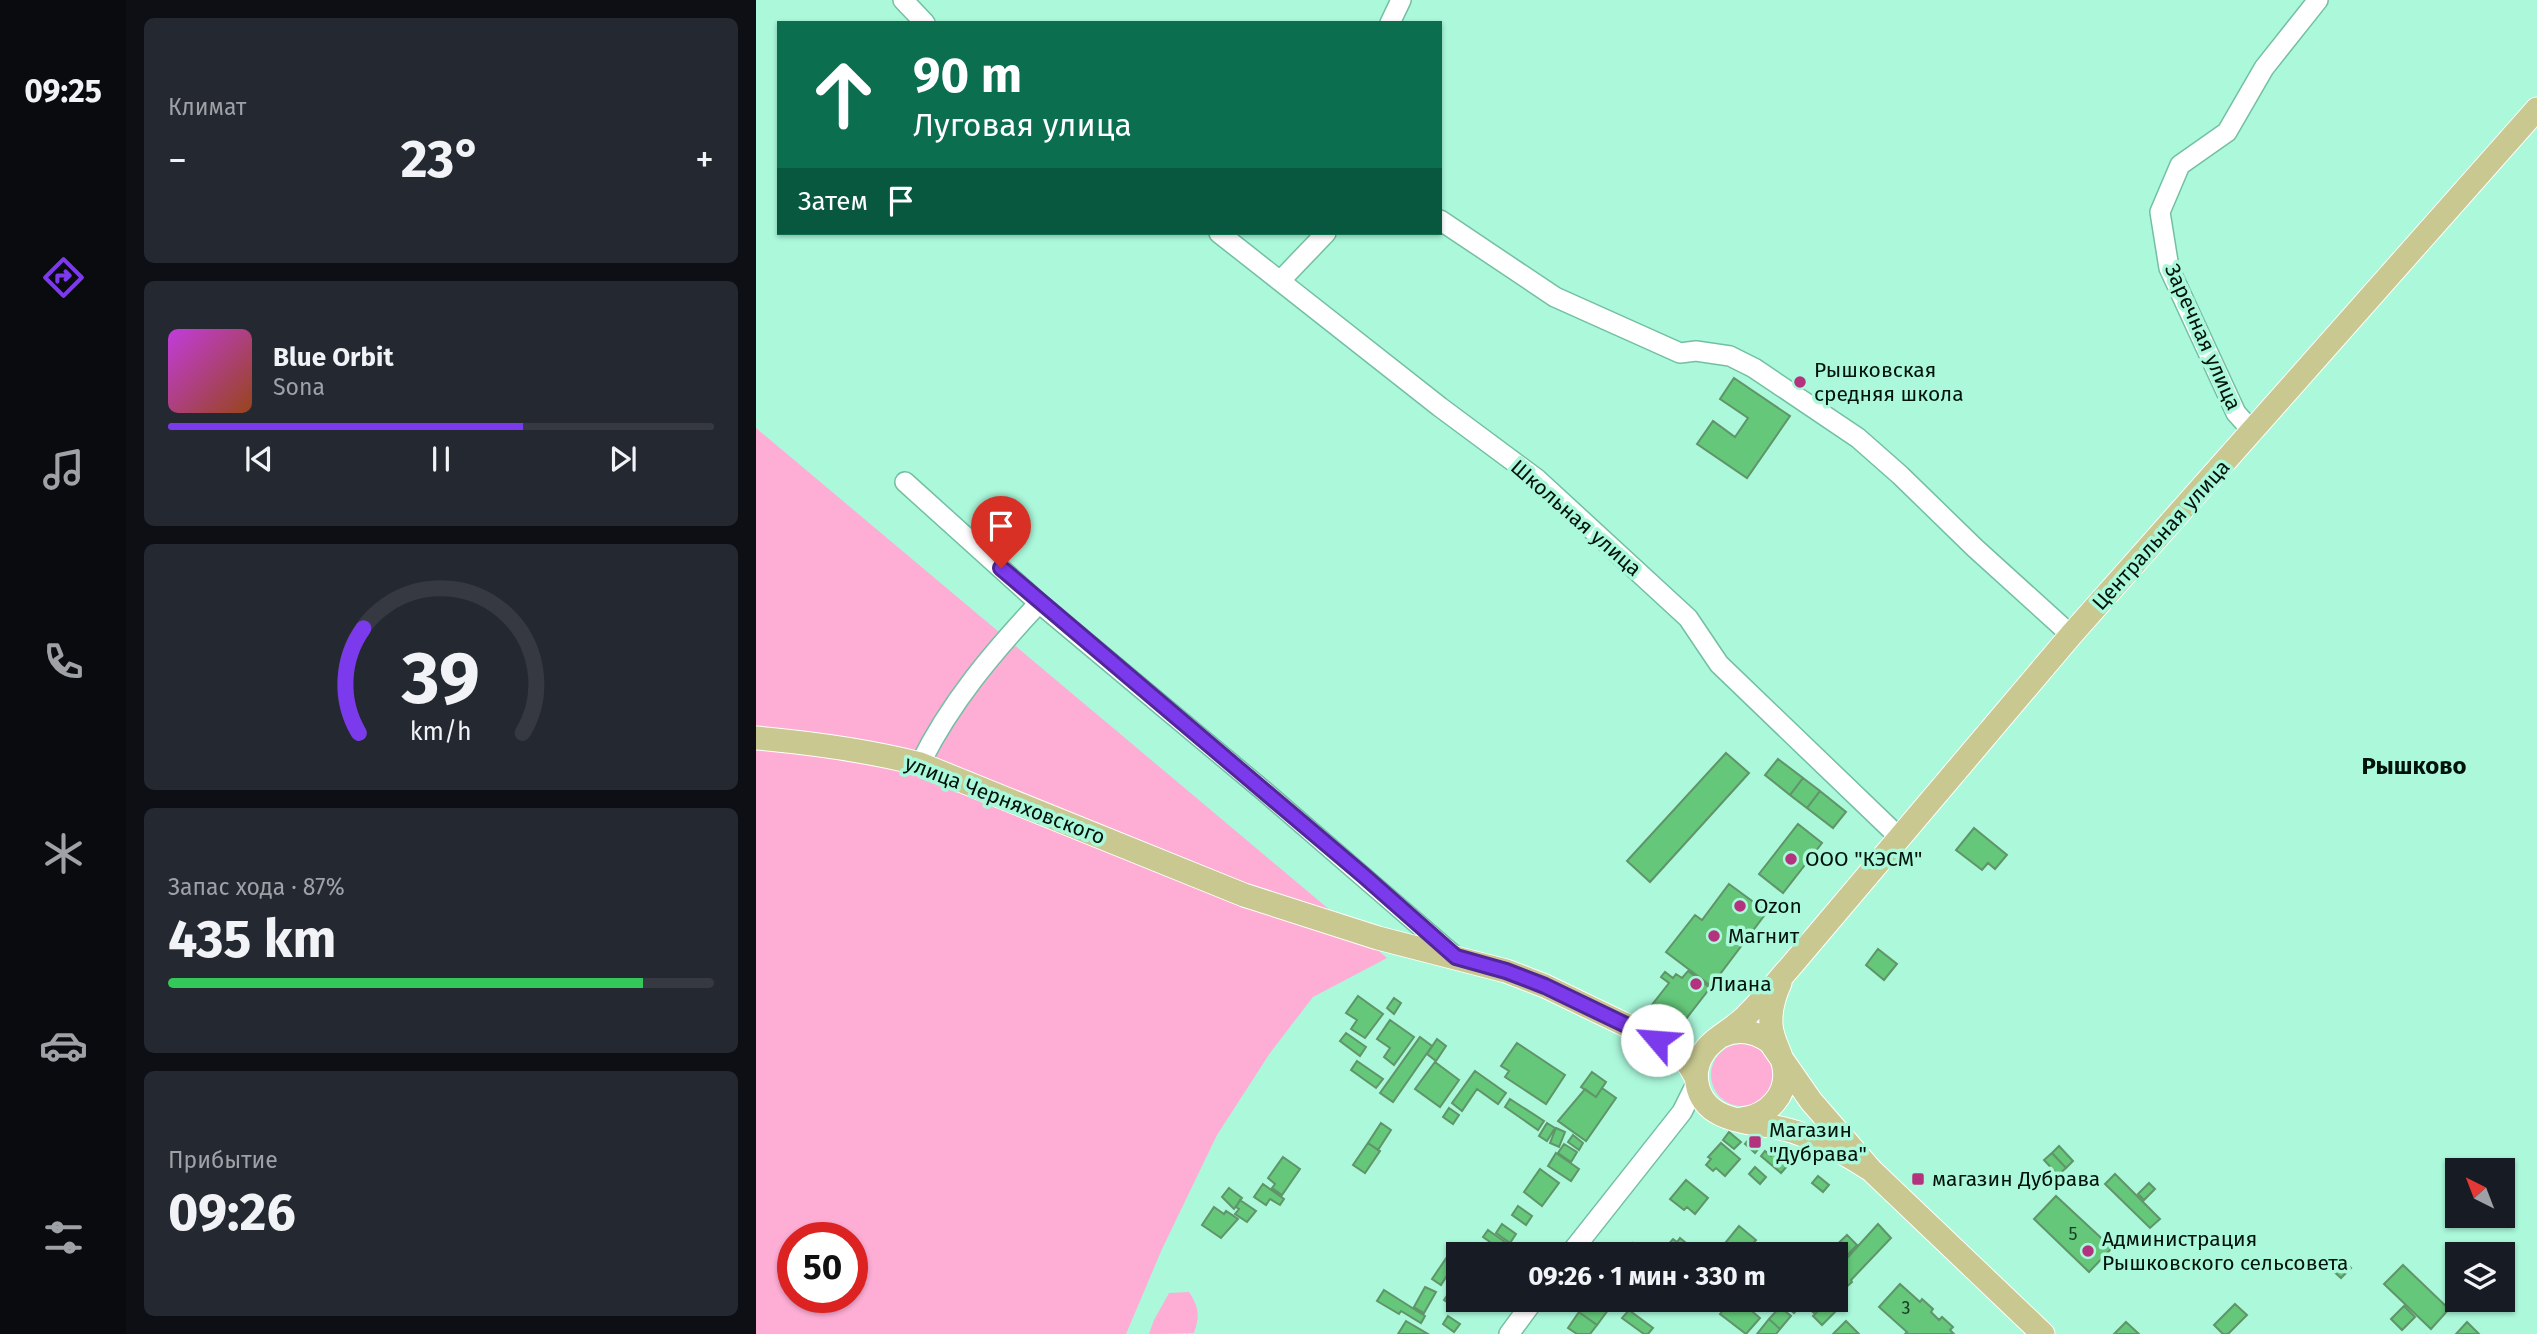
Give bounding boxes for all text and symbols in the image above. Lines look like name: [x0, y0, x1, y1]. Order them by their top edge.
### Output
text: 90 m: [913, 46, 1022, 105]
icon: ahead: [798, 49, 889, 140]
text: 09:25: [24, 72, 102, 110]
text: Климат: [168, 93, 246, 121]
text: Луговая улица: [913, 106, 1132, 144]
text: 23°: [401, 128, 481, 191]
text: −: [168, 137, 187, 183]
text: +: [695, 137, 714, 183]
icon: arrive: [882, 182, 920, 220]
text: Затем: [798, 186, 868, 217]
icon: directions: [39, 253, 88, 302]
street label: Заречная улица: [2159, 260, 2247, 414]
text: Blue Orbit: [273, 342, 393, 373]
place label: Рышковская средняя школа: [1814, 357, 1964, 407]
text: Sona: [273, 373, 325, 401]
marker: Рышковская средняя школа: [1792, 374, 1808, 390]
icon: previous: [240, 440, 278, 478]
icon: pause: [422, 440, 460, 478]
icon: next: [604, 440, 642, 478]
icon: music: [39, 445, 88, 494]
street label: Школьная улица: [1505, 454, 1647, 582]
street label: Центральная улица: [2087, 454, 2235, 616]
pin: [971, 496, 1031, 568]
icon: arrive: [982, 507, 1020, 545]
text: 39: [401, 635, 480, 722]
icon: phone: [39, 637, 88, 686]
text: km/h: [410, 717, 472, 747]
street label: улица Черняховского: [901, 750, 1109, 850]
district label: Рышково: [2362, 752, 2467, 780]
icon: climate: [39, 829, 88, 878]
place label: ООО "КЭСМ": [1805, 846, 1922, 872]
marker: ООО "КЭСМ": [1783, 851, 1799, 867]
text: Запас хода · 87%: [168, 873, 345, 901]
place label: Ozon: [1754, 893, 1802, 919]
marker: Ozon: [1732, 898, 1748, 914]
text: 435 km: [168, 908, 336, 971]
place label: Магнит: [1728, 923, 1800, 949]
marker: Магнит: [1706, 928, 1722, 944]
place label: Лиана: [1710, 971, 1772, 997]
marker: Лиана: [1688, 976, 1704, 992]
position arrow: [1620, 1003, 1694, 1077]
icon: car: [39, 1021, 88, 1070]
place label: Магазин "Дубрава": [1769, 1117, 1867, 1167]
marker: Магазин "Дубрава": [1747, 1134, 1763, 1150]
text: Прибытие: [168, 1146, 278, 1174]
north arrow: [2445, 1158, 2515, 1228]
map controls: [2445, 1158, 2515, 1312]
place label: магазин Дубрава: [1932, 1166, 2100, 1192]
marker: магазин Дубрава: [1910, 1171, 1926, 1187]
text: 09:26: [168, 1181, 296, 1244]
icon: filters: [39, 1213, 88, 1262]
speed limit sign: 50: [777, 1222, 868, 1313]
house number: 5: [2068, 1223, 2078, 1245]
place label: Администрация Рышковского сельсовета: [2102, 1226, 2348, 1276]
button: layers: [2445, 1242, 2515, 1312]
marker: Администрация Рышковского сельсовета: [2080, 1243, 2096, 1259]
text: 09:26 · 1 мин · 330 m: [1528, 1261, 1766, 1292]
house number: 3: [1902, 1297, 1910, 1319]

